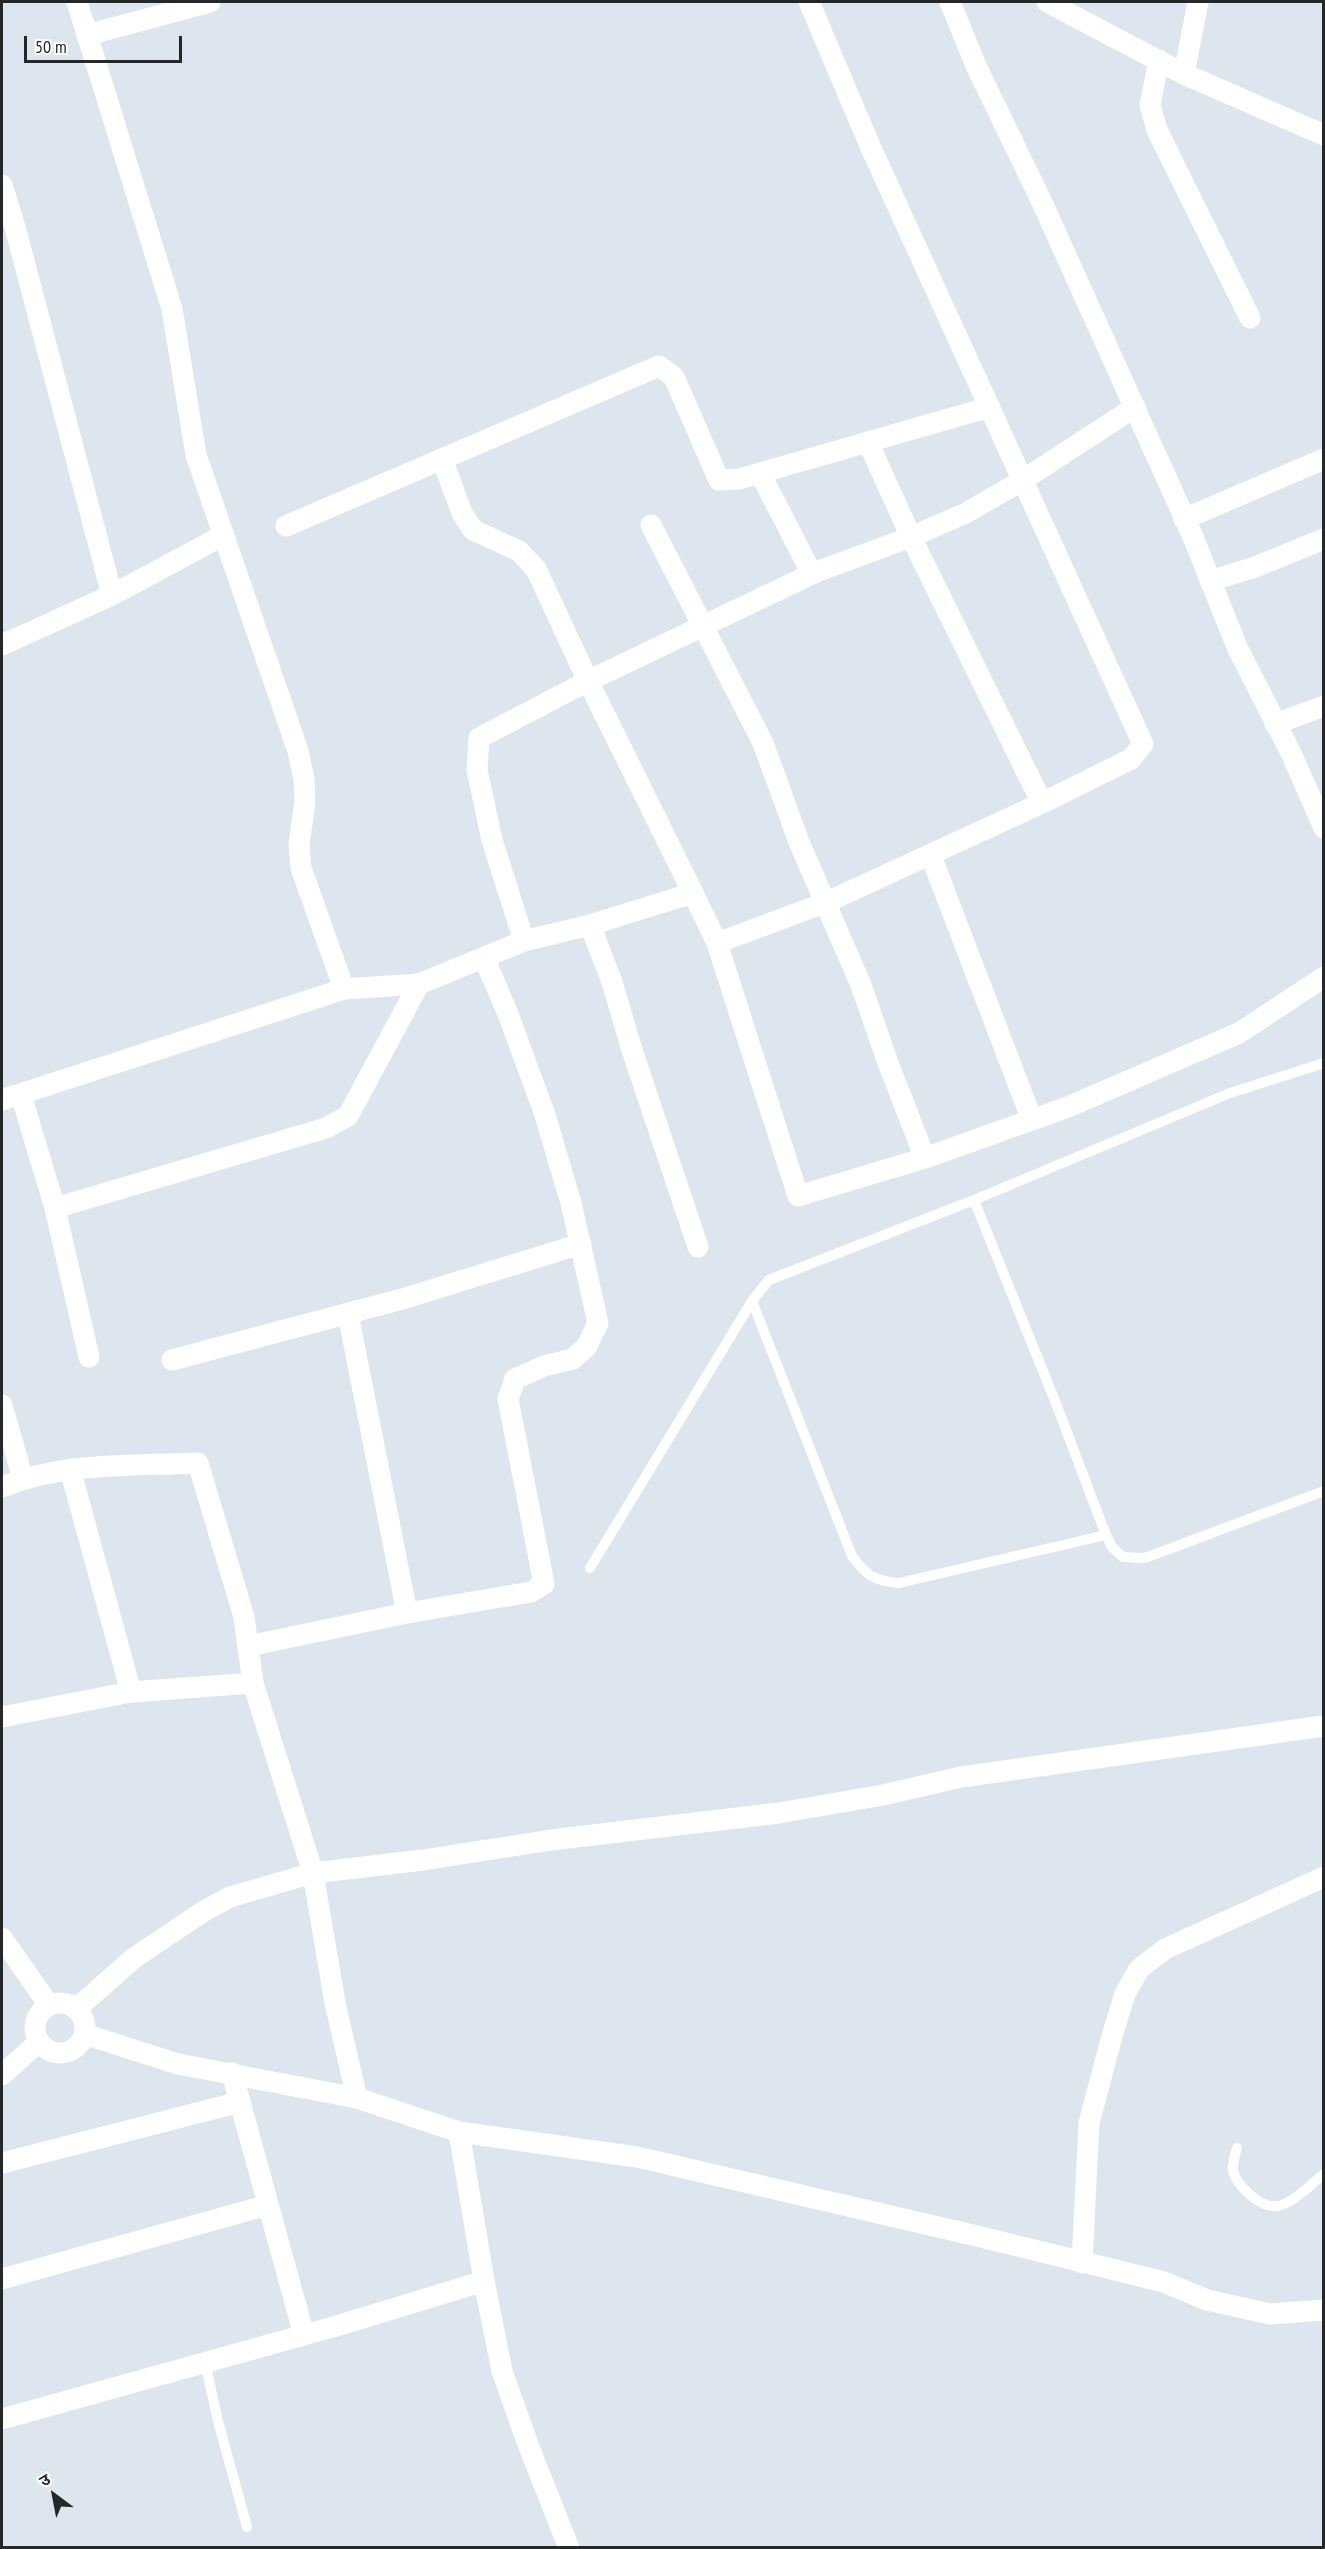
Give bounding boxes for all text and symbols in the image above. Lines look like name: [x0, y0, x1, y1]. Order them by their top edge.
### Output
scale bar: [27, 24, 184, 62]
text: 50 m: [35, 35, 67, 58]
north arrow: [24, 2465, 84, 2525]
text: उ: [35, 2469, 54, 2491]

